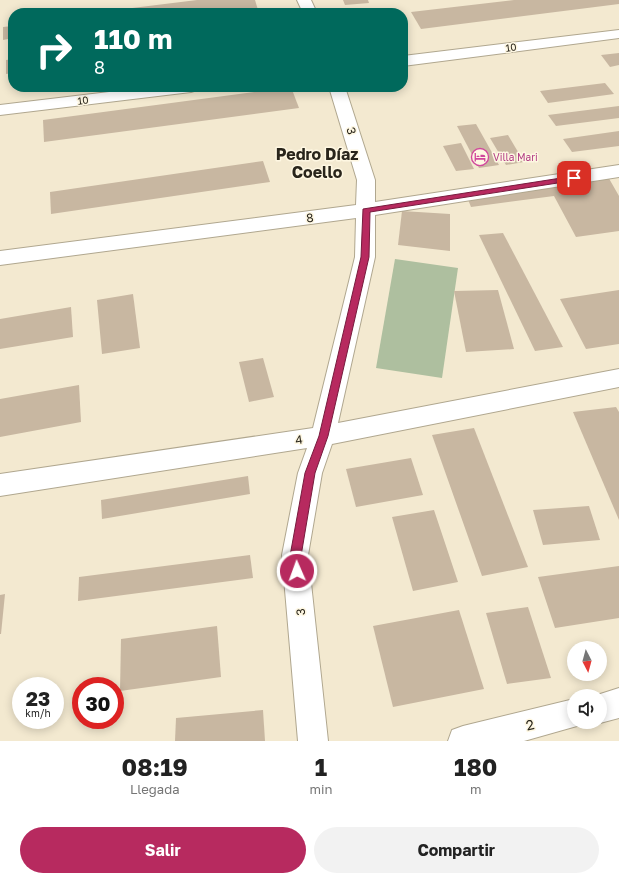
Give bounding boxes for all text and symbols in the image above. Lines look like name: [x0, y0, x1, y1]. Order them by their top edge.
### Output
text: 110 m: [94, 22, 173, 55]
icon: right: [28, 24, 80, 76]
street label: 10: [505, 40, 517, 54]
text: 8: [94, 56, 105, 78]
street label: 10: [77, 93, 89, 107]
street label: 3: [343, 125, 360, 136]
district label: Pedro Díaz Coello: [276, 144, 358, 182]
hotel icon: Villa Mari: [470, 147, 490, 167]
place label: Villa Mari: [493, 151, 538, 163]
pin: [557, 161, 591, 195]
icon: arrive: [563, 167, 585, 189]
street label: 8: [305, 210, 314, 225]
street label: 4: [294, 432, 304, 447]
position arrow: [276, 550, 318, 592]
street label: 3: [293, 608, 308, 616]
north arrow: [567, 641, 607, 681]
map controls: [567, 641, 607, 729]
speed limit sign: 30: [72, 677, 124, 729]
text: 23: [26, 686, 50, 710]
button: sound: [567, 689, 607, 729]
text: km/h: [25, 707, 51, 719]
street label: 2: [524, 715, 536, 734]
text: 08:19: [122, 752, 188, 781]
text: 1: [315, 752, 327, 781]
text: 180: [454, 752, 497, 781]
text: Llegada: [130, 781, 180, 797]
text: min: [309, 781, 332, 797]
text: m: [470, 781, 481, 797]
button: Salir: [20, 827, 306, 873]
button: Compartir: [314, 827, 599, 873]

